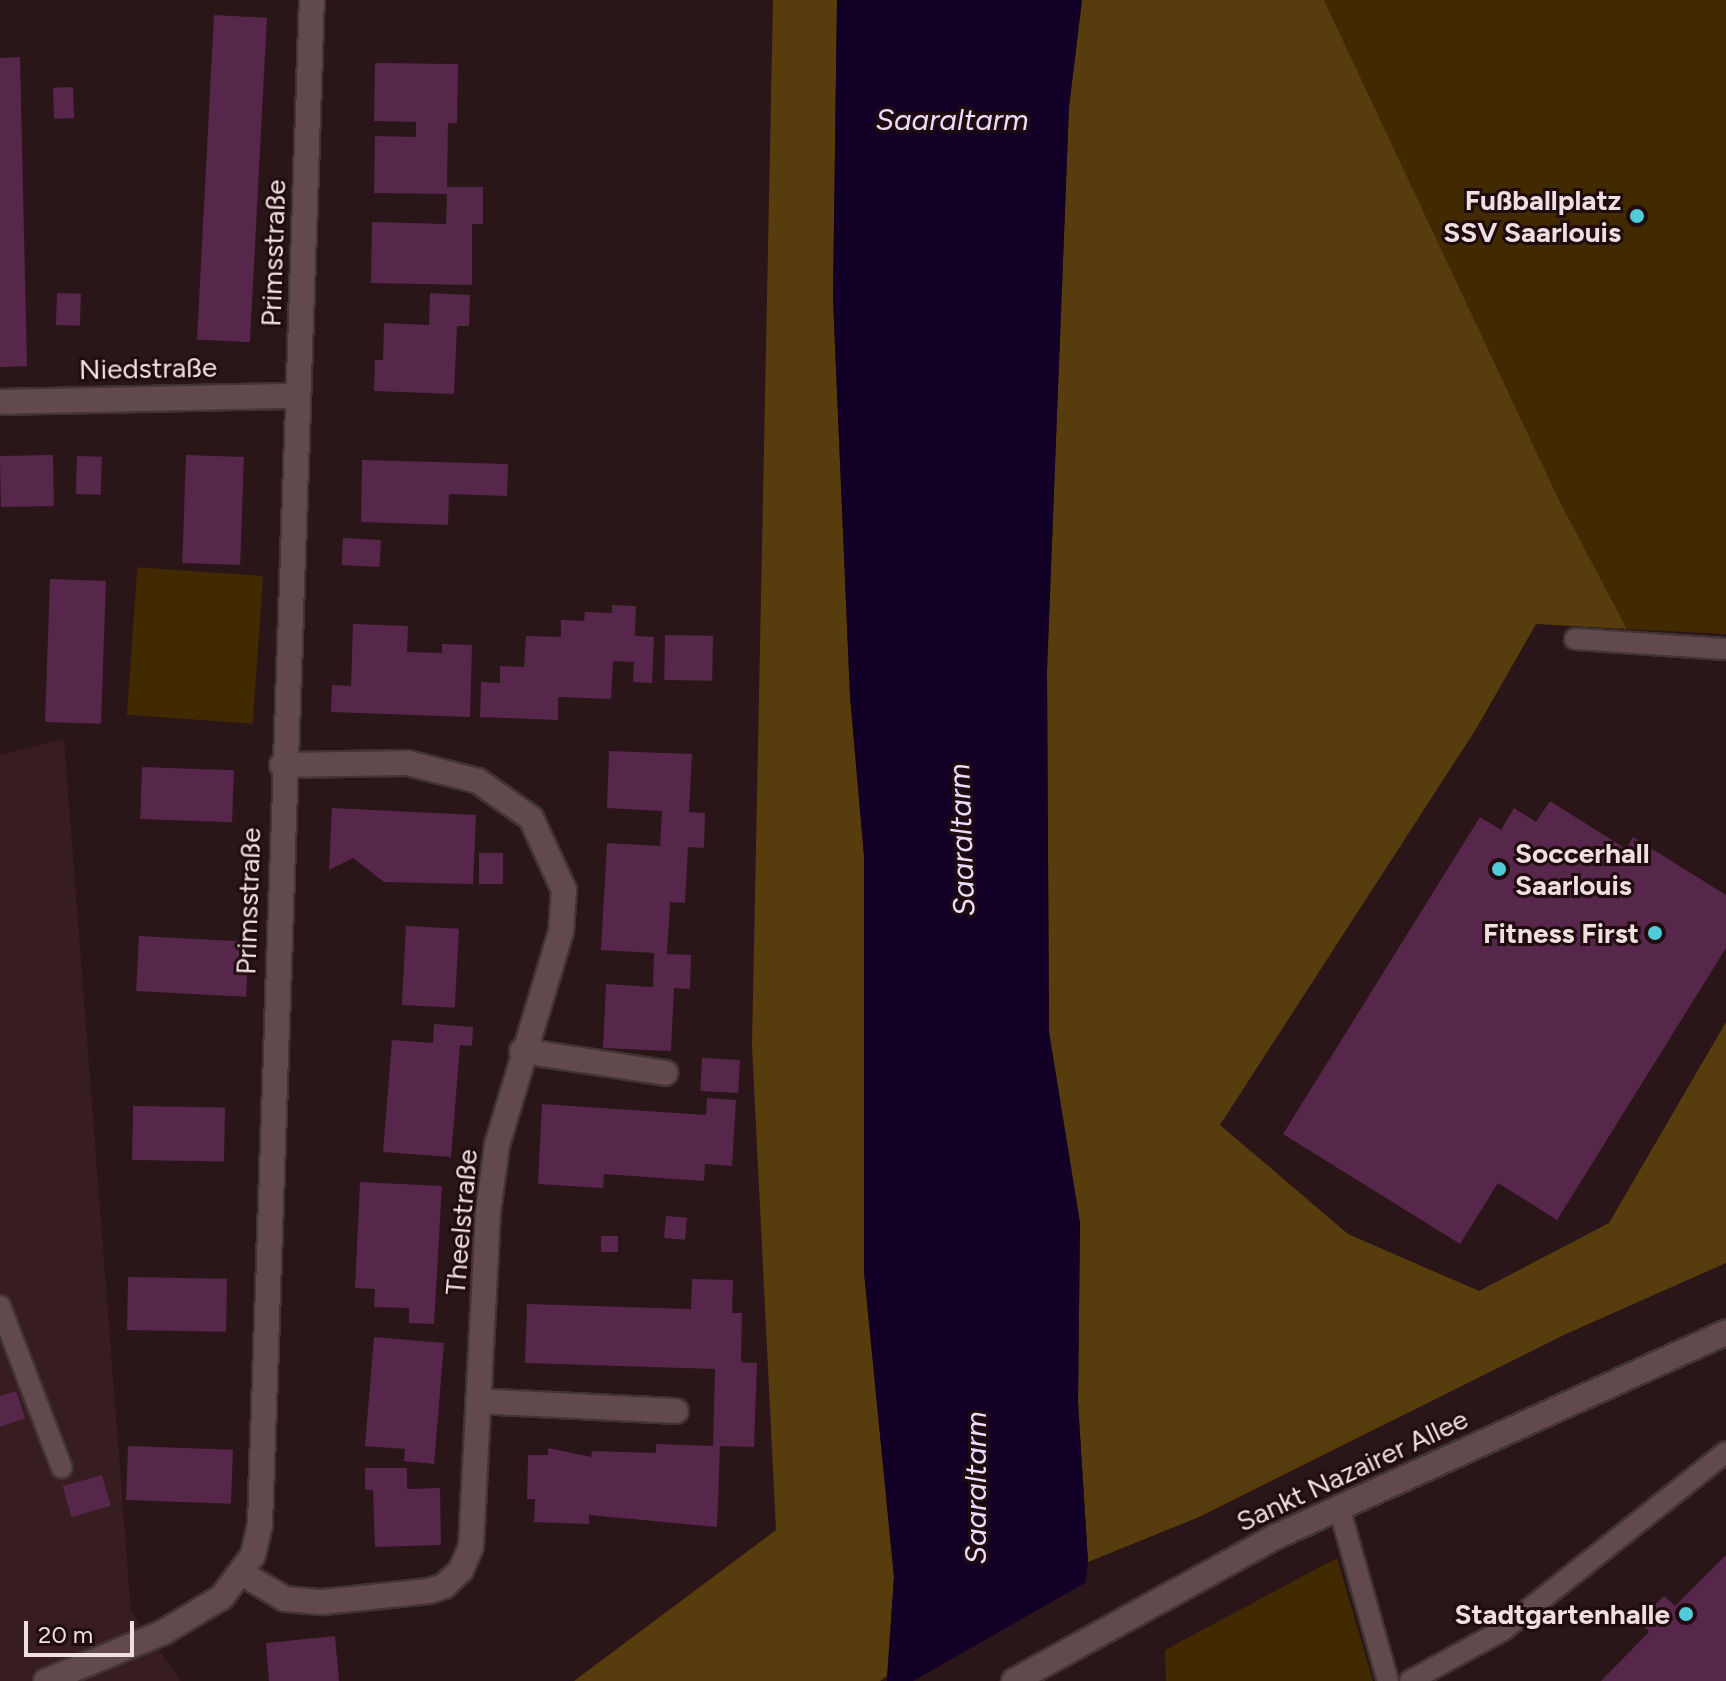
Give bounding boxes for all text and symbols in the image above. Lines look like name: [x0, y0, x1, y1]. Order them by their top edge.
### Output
water label: Saaraltarm: [876, 102, 1028, 138]
street label: Primsstraße: [254, 179, 292, 327]
place label: Fußballplatz SSV Saarlouis: [1443, 183, 1621, 249]
marker: Fußballplatz SSV Saarlouis: [1628, 207, 1646, 225]
street label: Niedstraße: [79, 350, 217, 386]
water label: Saaraltarm: [941, 763, 983, 917]
street label: Primsstraße: [229, 827, 267, 975]
place label: Soccerhall Saarlouis: [1515, 836, 1650, 902]
marker: Soccerhall Saarlouis: [1490, 860, 1508, 878]
place label: Fitness First: [1483, 916, 1639, 950]
marker: Fitness First: [1646, 924, 1664, 942]
street label: Theelstraße: [438, 1148, 484, 1296]
street label: Sankt Nazairer Allee: [1231, 1402, 1473, 1538]
water label: Saaraltarm: [958, 1412, 994, 1564]
place label: Stadtgartenhalle: [1454, 1597, 1670, 1631]
scale bar: [28, 1605, 138, 1655]
marker: Stadtgartenhalle: [1677, 1605, 1695, 1623]
text: 20 m: [38, 1620, 93, 1649]

